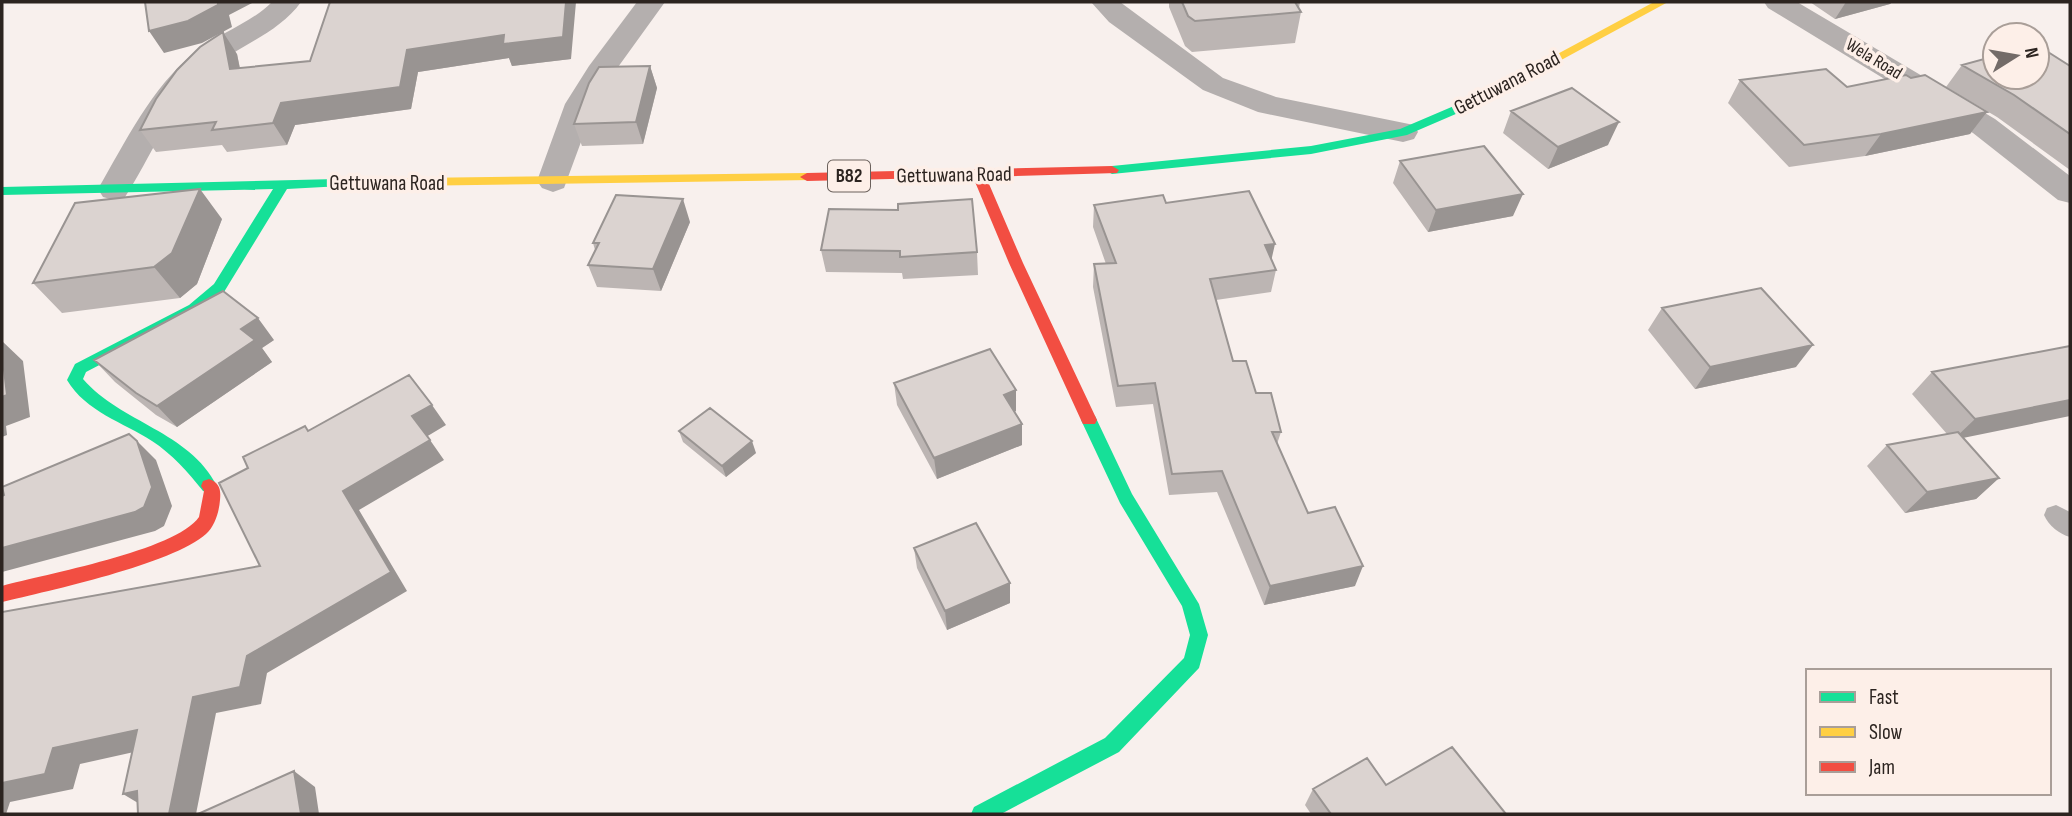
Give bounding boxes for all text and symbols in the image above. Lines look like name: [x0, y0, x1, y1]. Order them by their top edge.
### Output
north arrow: [1981, 21, 2051, 91]
street label: Wela Road: [1842, 34, 1906, 84]
street label: Gettuwana Road: [1450, 46, 1564, 120]
text: N: [2019, 46, 2043, 60]
road number: B82: [828, 160, 870, 192]
street label: Gettuwana Road: [896, 161, 1012, 189]
street label: Gettuwana Road: [329, 171, 445, 196]
legend: [1806, 669, 2051, 795]
text: Fast: [1869, 685, 1899, 710]
text: Slow: [1869, 720, 1903, 745]
text: Jam: [1868, 755, 1895, 780]

